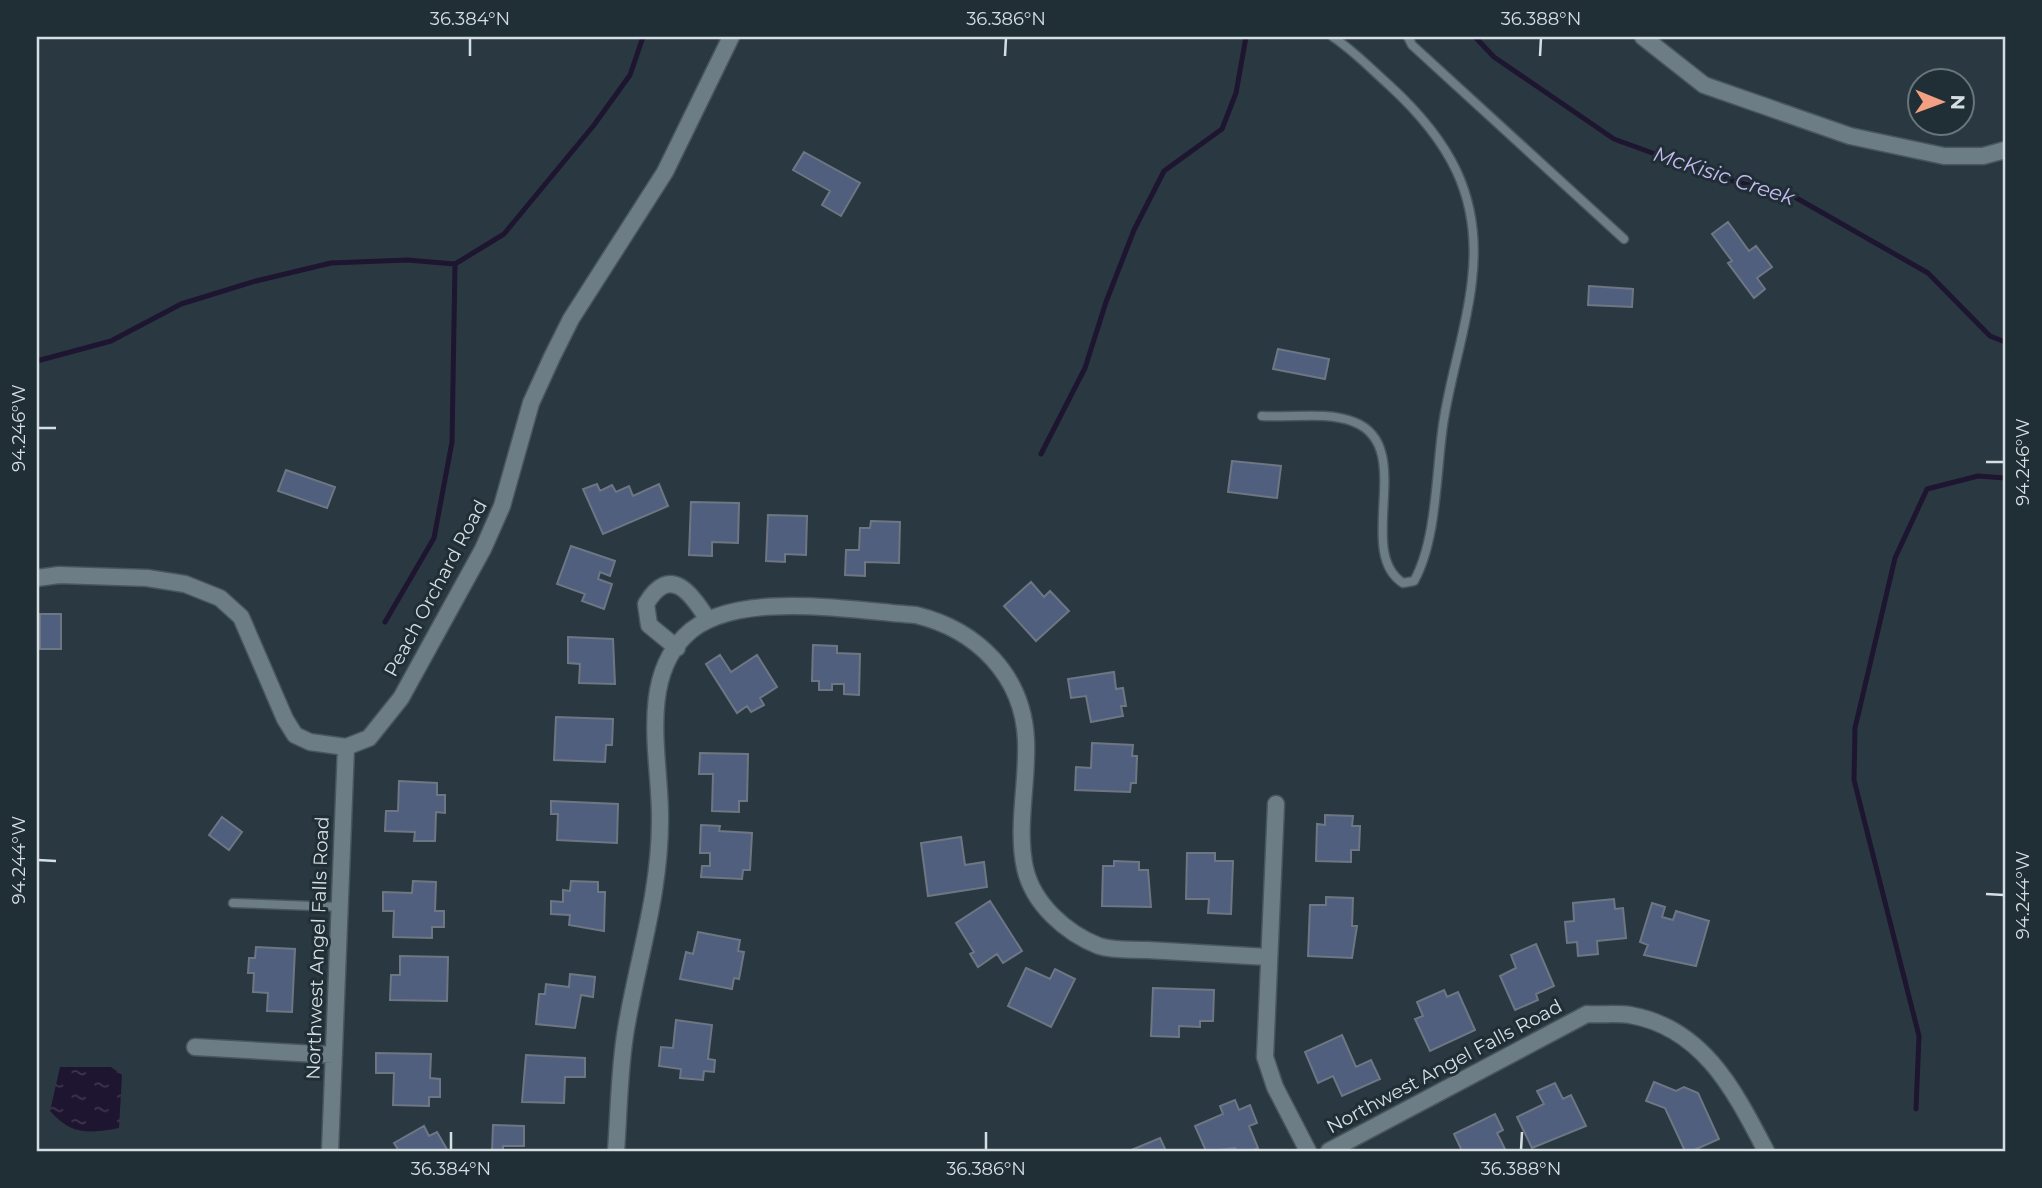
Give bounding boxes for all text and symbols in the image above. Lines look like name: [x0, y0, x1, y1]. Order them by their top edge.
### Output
text: 36.384°N: [430, 8, 510, 30]
text: 36.386°N: [966, 8, 1046, 30]
text: 36.388°N: [1501, 8, 1581, 30]
north arrow: [1906, 66, 1976, 136]
text: N: [1946, 94, 1969, 110]
water label: McKisic Creek: [1650, 141, 1799, 211]
text: 94.246°W: [8, 384, 30, 472]
text: 94.246°W: [2012, 418, 2034, 506]
street label: Peach Orchard Road: [379, 496, 492, 681]
text: 94.244°W: [8, 816, 30, 904]
street label: Northwest Angel Falls Road: [301, 816, 334, 1080]
text: 94.244°W: [2012, 851, 2034, 939]
street label: Northwest Angel Falls Road: [1322, 994, 1566, 1138]
text: 36.384°N: [411, 1158, 491, 1180]
text: 36.386°N: [946, 1158, 1026, 1180]
text: 36.388°N: [1481, 1158, 1561, 1180]

